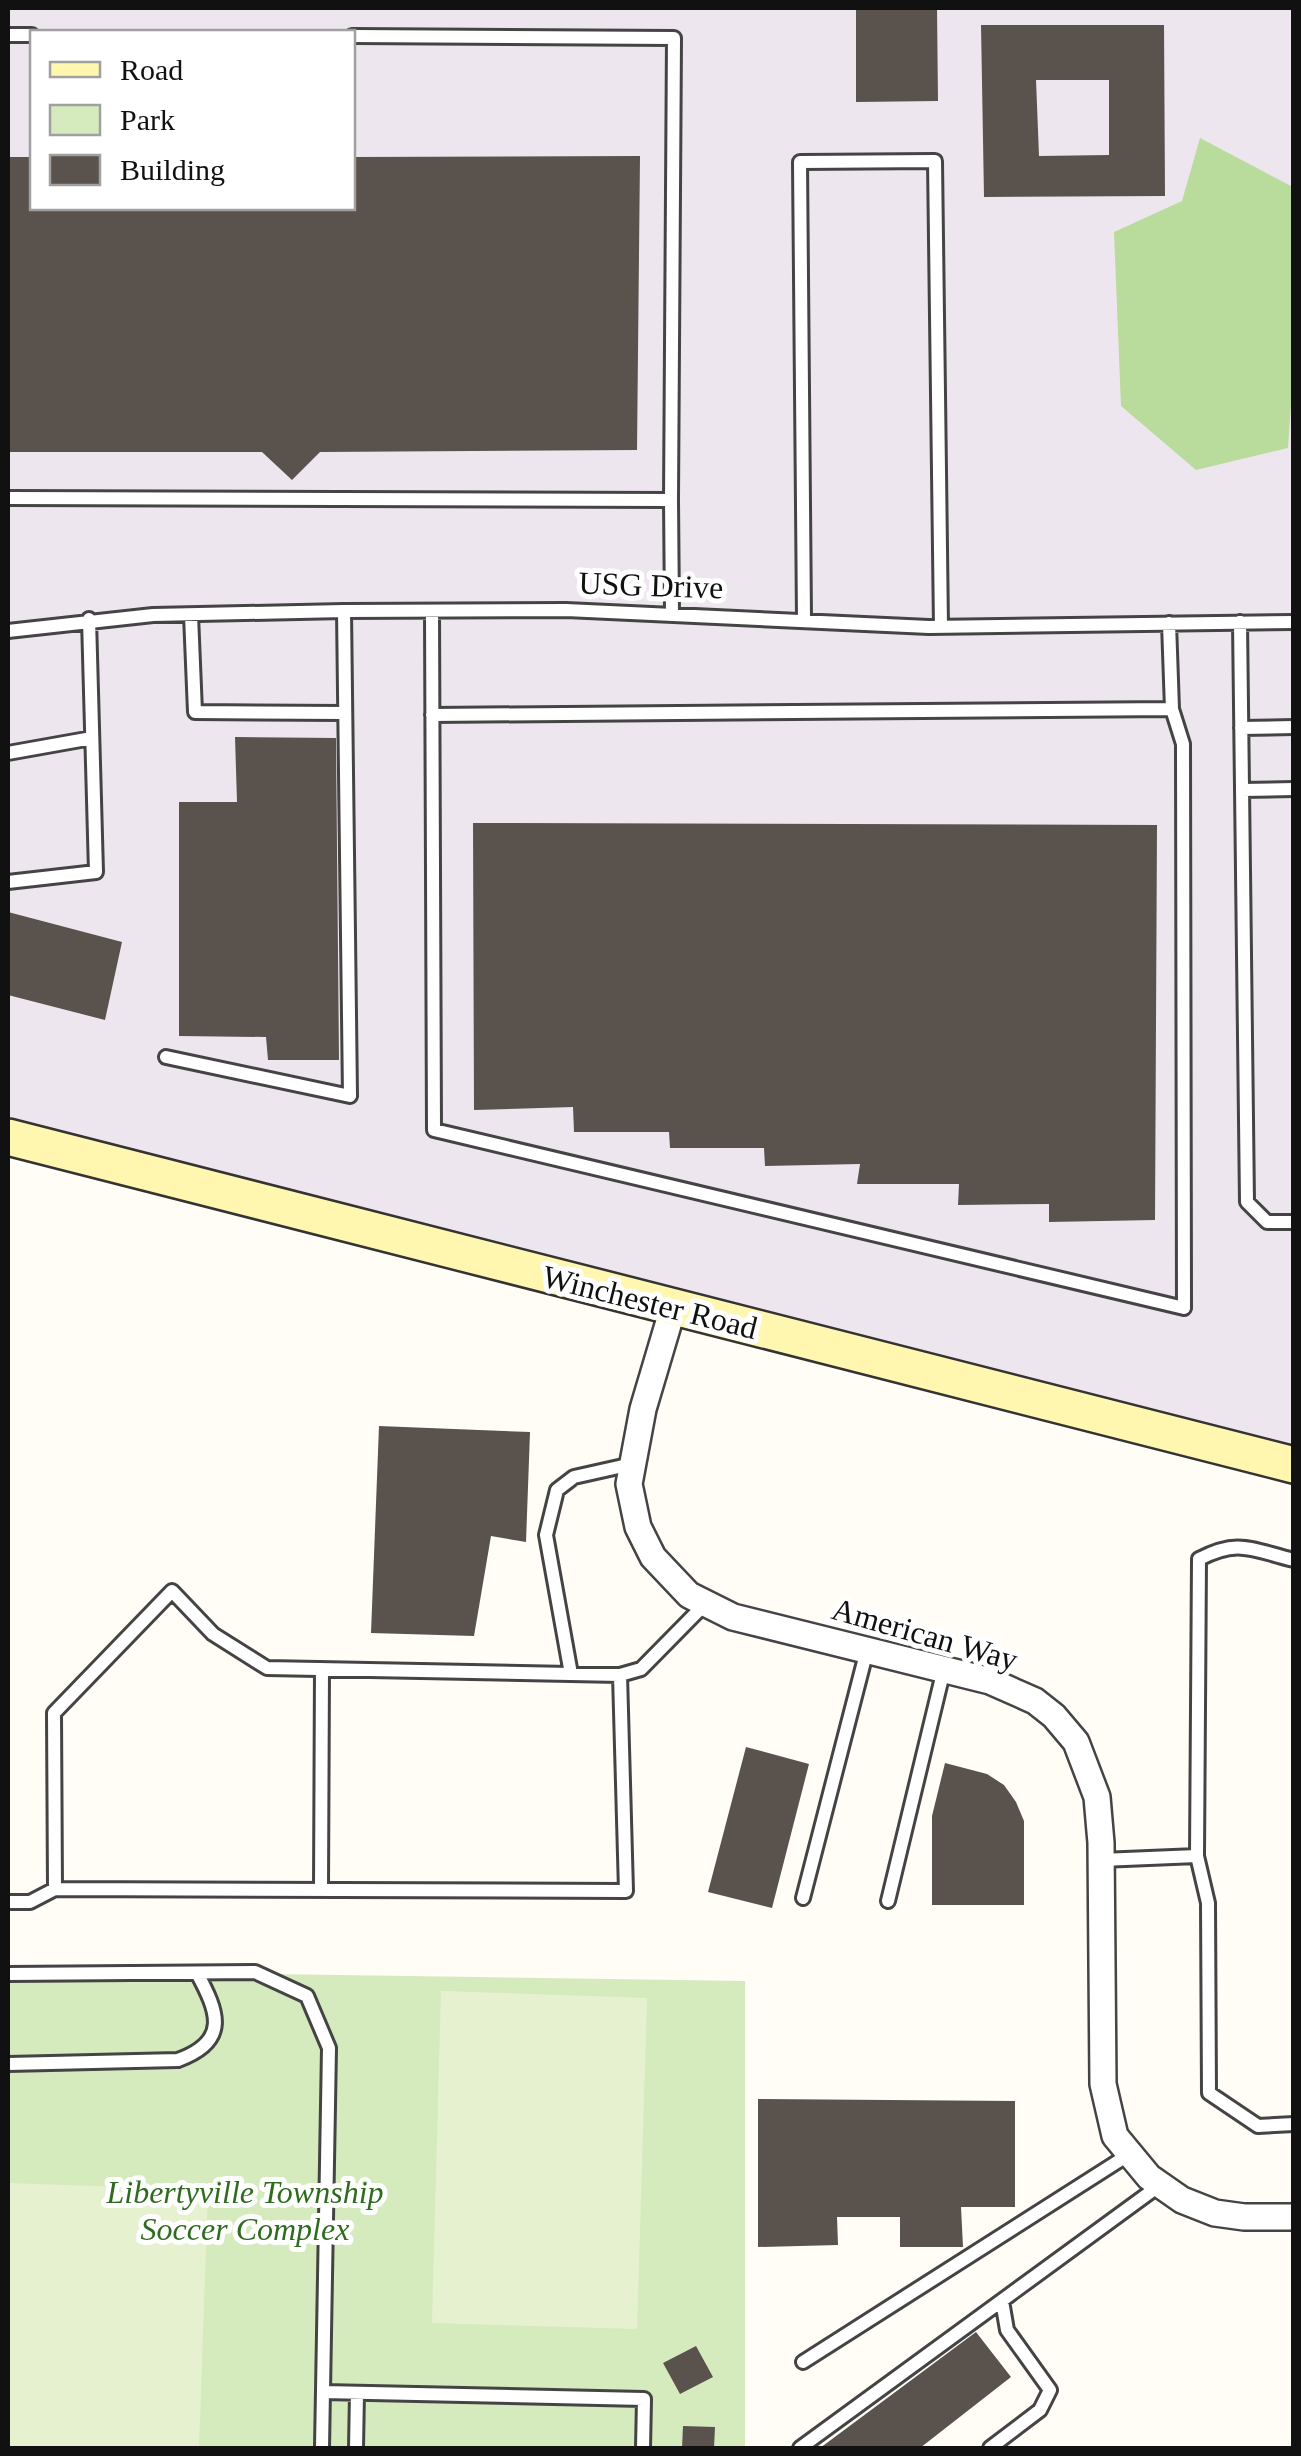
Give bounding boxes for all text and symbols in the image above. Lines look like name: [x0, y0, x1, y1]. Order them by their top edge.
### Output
legend: [30, 30, 355, 210]
text: Road: [120, 53, 183, 86]
text: Park: [120, 103, 175, 136]
text: Building: [120, 153, 225, 186]
street label: USG Drive: [578, 564, 724, 606]
street label: Winchester Road: [539, 1258, 761, 1346]
street label: American Way: [828, 1590, 1022, 1678]
park label: Libertyville Township Soccer Complex: [105, 2174, 384, 2247]

